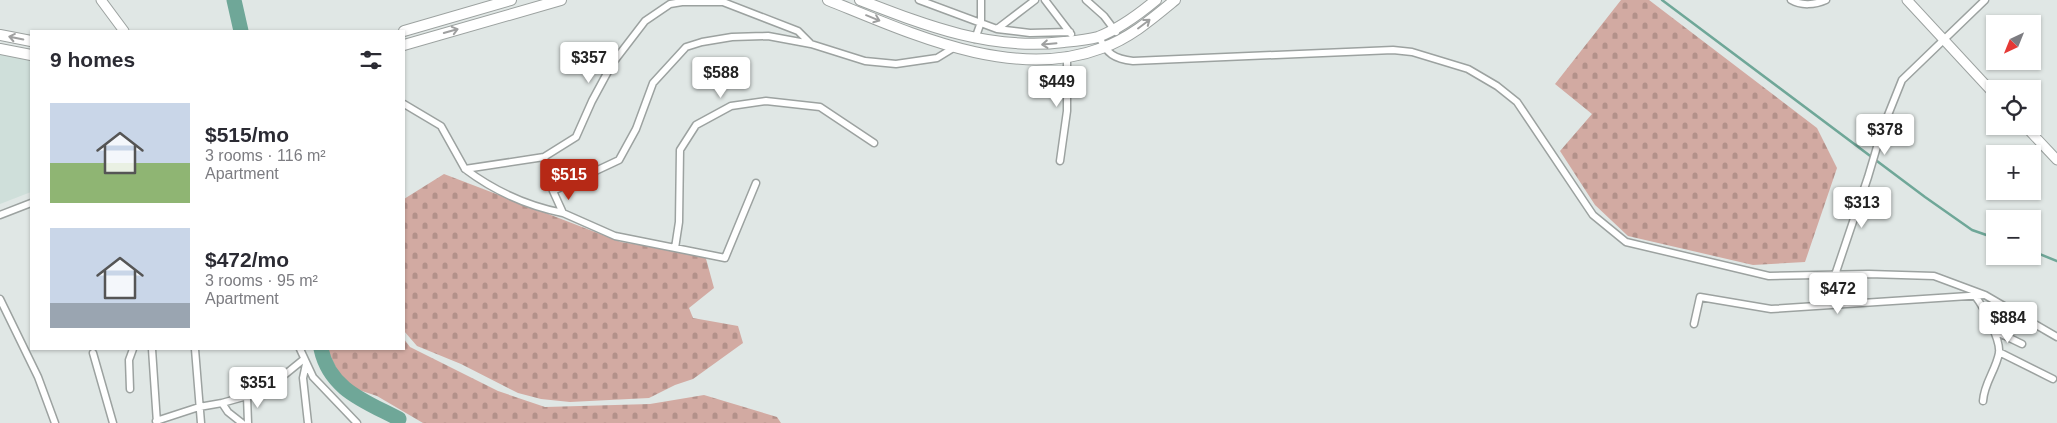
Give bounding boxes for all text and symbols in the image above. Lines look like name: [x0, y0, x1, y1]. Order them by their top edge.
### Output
one-way arrow: [865, 14, 880, 23]
north arrow: [1986, 15, 2041, 70]
map controls: [1986, 15, 2041, 265]
one-way arrow: [1137, 19, 1150, 30]
one-way arrow: [442, 26, 458, 36]
one-way arrow: [8, 33, 24, 43]
one-way arrow: [1041, 39, 1057, 49]
pin: $357: [559, 42, 619, 84]
icon: filters: [357, 46, 385, 74]
text: 9 homes: [50, 48, 135, 71]
text: $357: [571, 49, 607, 66]
pin: $588: [691, 56, 751, 99]
text: $588: [703, 64, 739, 81]
pin: $449: [1027, 66, 1087, 108]
text: $449: [1039, 73, 1075, 90]
button: locate: [1986, 80, 2041, 135]
pin: $378: [1855, 114, 1915, 156]
text: $378: [1867, 121, 1903, 138]
icon: home: [90, 123, 150, 183]
text: $515/mo: [205, 123, 289, 146]
button: +: [1986, 145, 2041, 200]
text: 3 rooms · 116 m²: [205, 147, 326, 164]
pin: $515: [539, 158, 599, 201]
text: Apartment: [205, 165, 279, 182]
text: $515: [551, 166, 587, 183]
pin: $313: [1832, 186, 1892, 229]
text: $313: [1844, 194, 1880, 211]
button: −: [1986, 210, 2041, 265]
icon: home: [90, 248, 150, 308]
text: $472/mo: [205, 248, 289, 271]
text: 3 rooms · 95 m²: [205, 272, 318, 289]
pin: $472: [1808, 272, 1868, 315]
text: $472: [1820, 280, 1856, 297]
text: Apartment: [205, 290, 279, 307]
pin: $884: [1978, 302, 2038, 344]
text: $884: [1990, 309, 2026, 326]
pin: $351: [228, 366, 288, 409]
text: $351: [240, 374, 276, 391]

